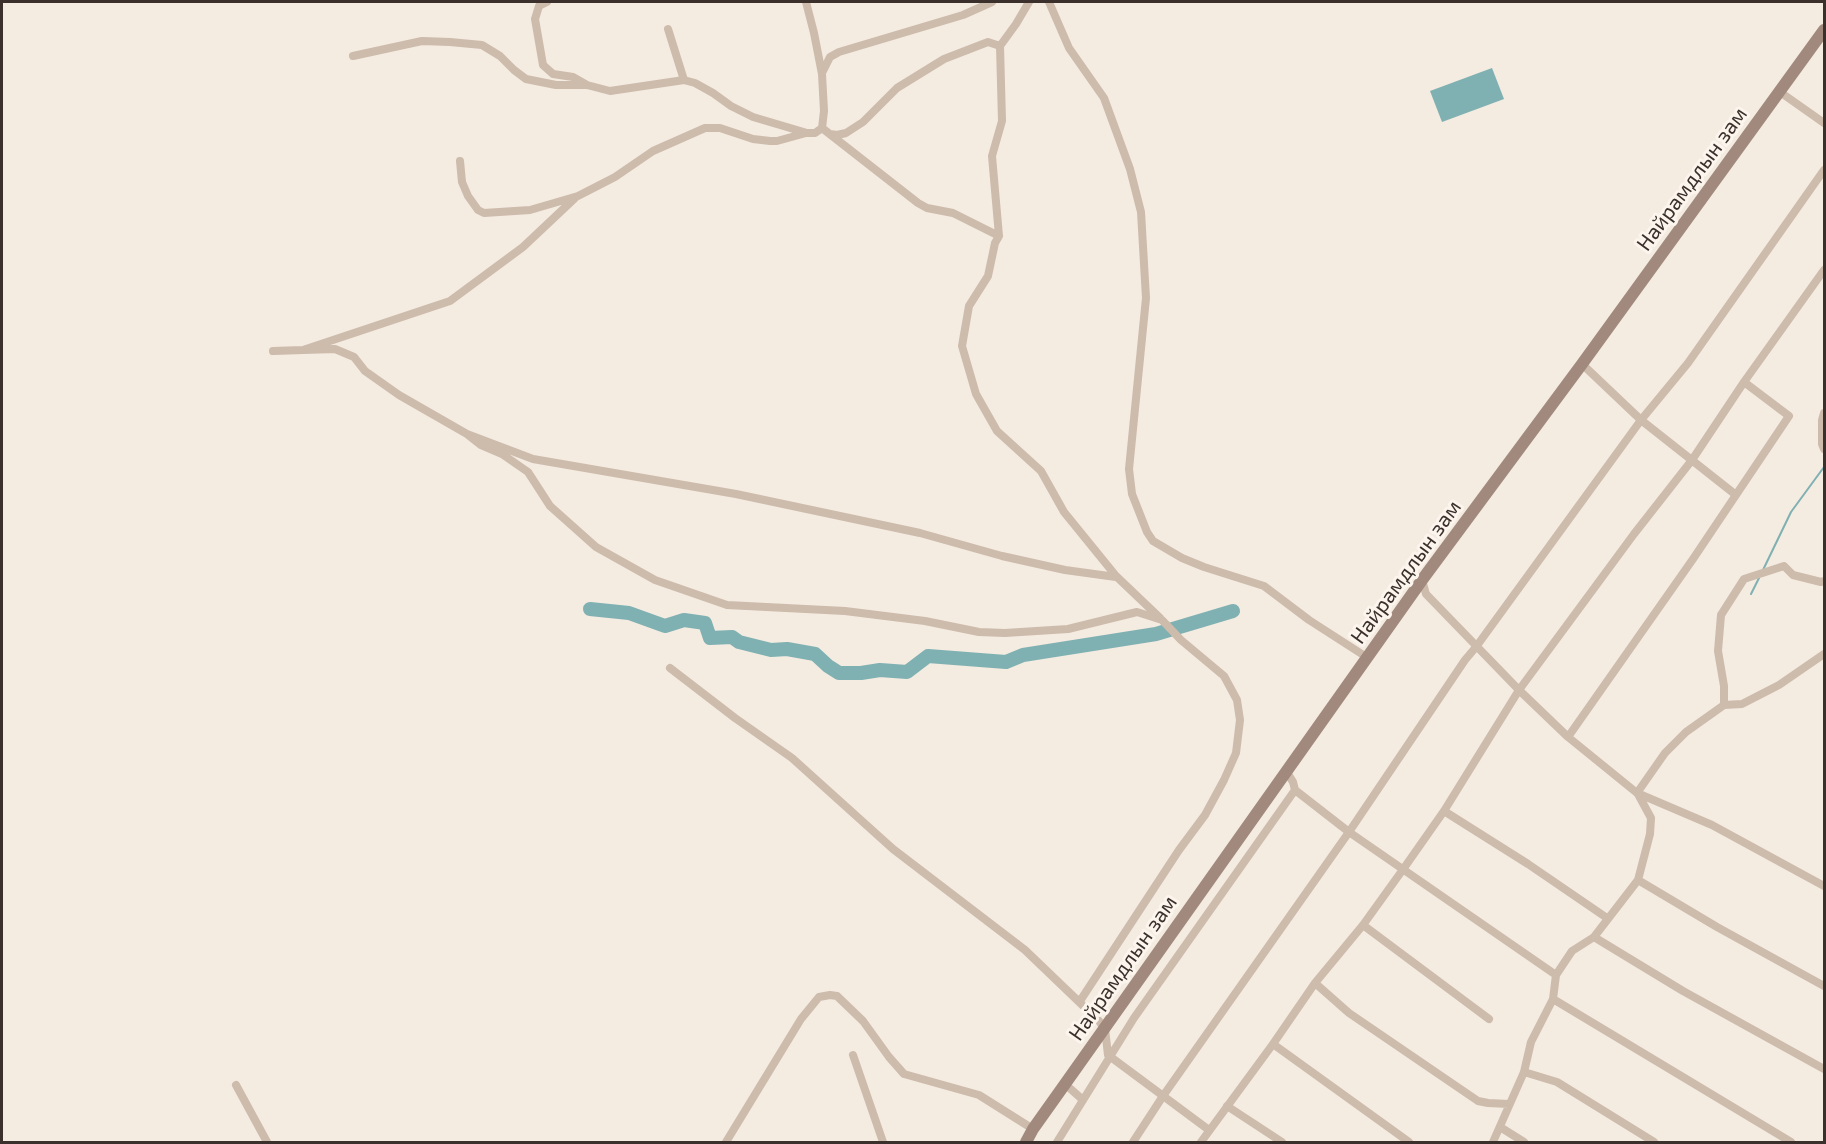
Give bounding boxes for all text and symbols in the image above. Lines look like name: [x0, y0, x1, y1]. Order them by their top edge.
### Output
street label: Найрамдлын зам: [1631, 102, 1753, 256]
street label: Найрамдлын зам: [1345, 495, 1467, 649]
street label: Найрамдлын зам: [1064, 891, 1182, 1045]

